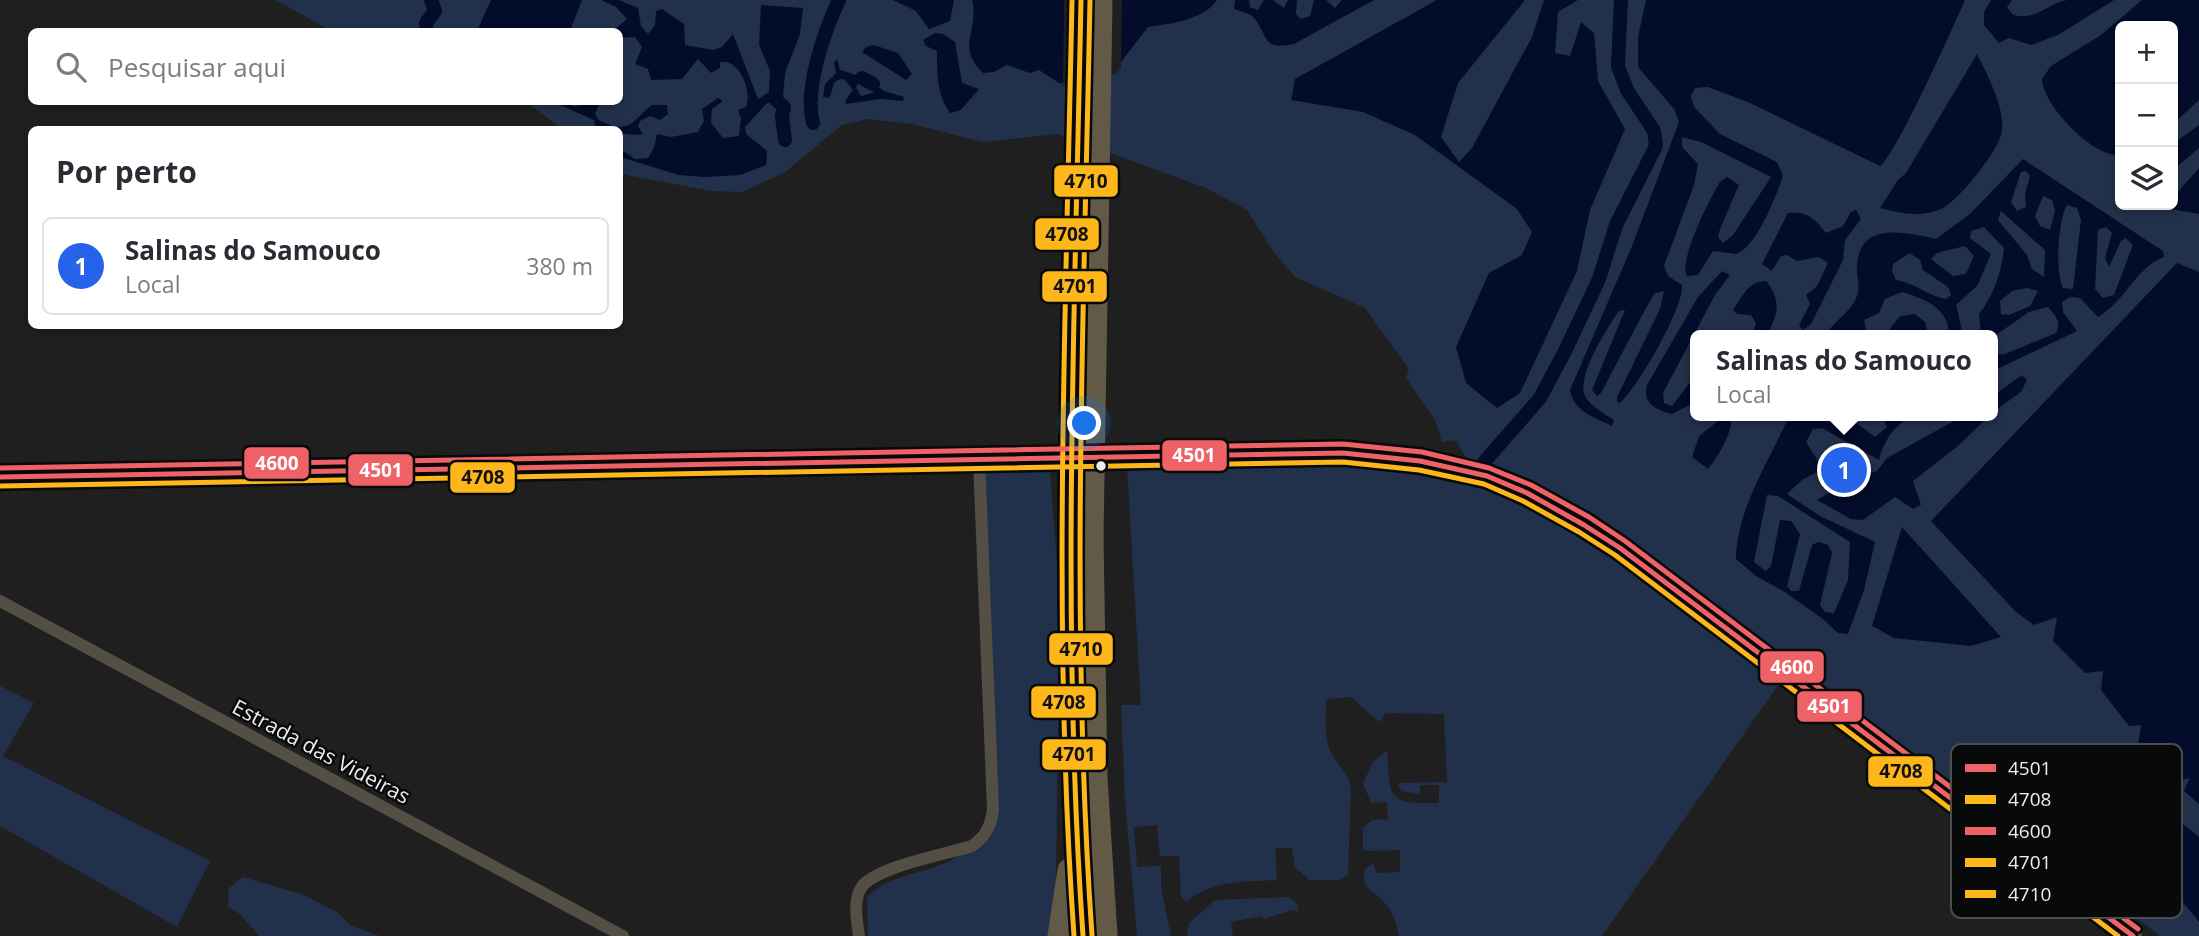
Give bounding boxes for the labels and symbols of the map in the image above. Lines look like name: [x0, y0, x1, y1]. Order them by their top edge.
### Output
line badge: 4710: [1053, 164, 1119, 198]
text: 4710: [1064, 168, 1108, 194]
line badge: 4708: [1034, 217, 1100, 251]
text: 4708: [1045, 221, 1089, 247]
line badge: 4701: [1041, 270, 1108, 303]
text: 4701: [1053, 273, 1097, 299]
your location: [1067, 406, 1101, 440]
line badge: 4501: [1161, 439, 1228, 472]
text: 4501: [1172, 442, 1216, 468]
pin: 1: [1821, 444, 1867, 496]
line badge: 4600: [243, 446, 310, 480]
text: 4600: [255, 450, 299, 476]
line badge: 4501: [347, 453, 414, 487]
text: 4501: [359, 457, 403, 483]
unlabelled marker: [1094, 459, 1108, 473]
line badge: 4708: [449, 461, 516, 494]
text: 4708: [461, 464, 505, 490]
line badge: 4710: [1048, 632, 1114, 666]
text: 4710: [1059, 636, 1103, 662]
line badge: 4600: [1759, 650, 1825, 684]
text: 4600: [1770, 654, 1814, 680]
line badge: 4708: [1030, 685, 1097, 719]
text: 4708: [1042, 689, 1086, 715]
line badge: 4501: [1796, 690, 1863, 723]
street label: Estrada das Videiras: [228, 692, 415, 810]
text: 4501: [1807, 693, 1851, 719]
line badge: 4701: [1041, 738, 1107, 771]
text: 4701: [1052, 741, 1096, 767]
legend: [1951, 744, 2182, 918]
line badge: 4708: [1867, 755, 1934, 788]
text: 4501: [2008, 755, 2051, 781]
text: 4708: [1879, 758, 1923, 784]
text: 4708: [2008, 786, 2051, 812]
text: 4600: [2008, 818, 2051, 844]
text: 4701: [2008, 849, 2051, 875]
text: 4710: [2008, 881, 2051, 907]

